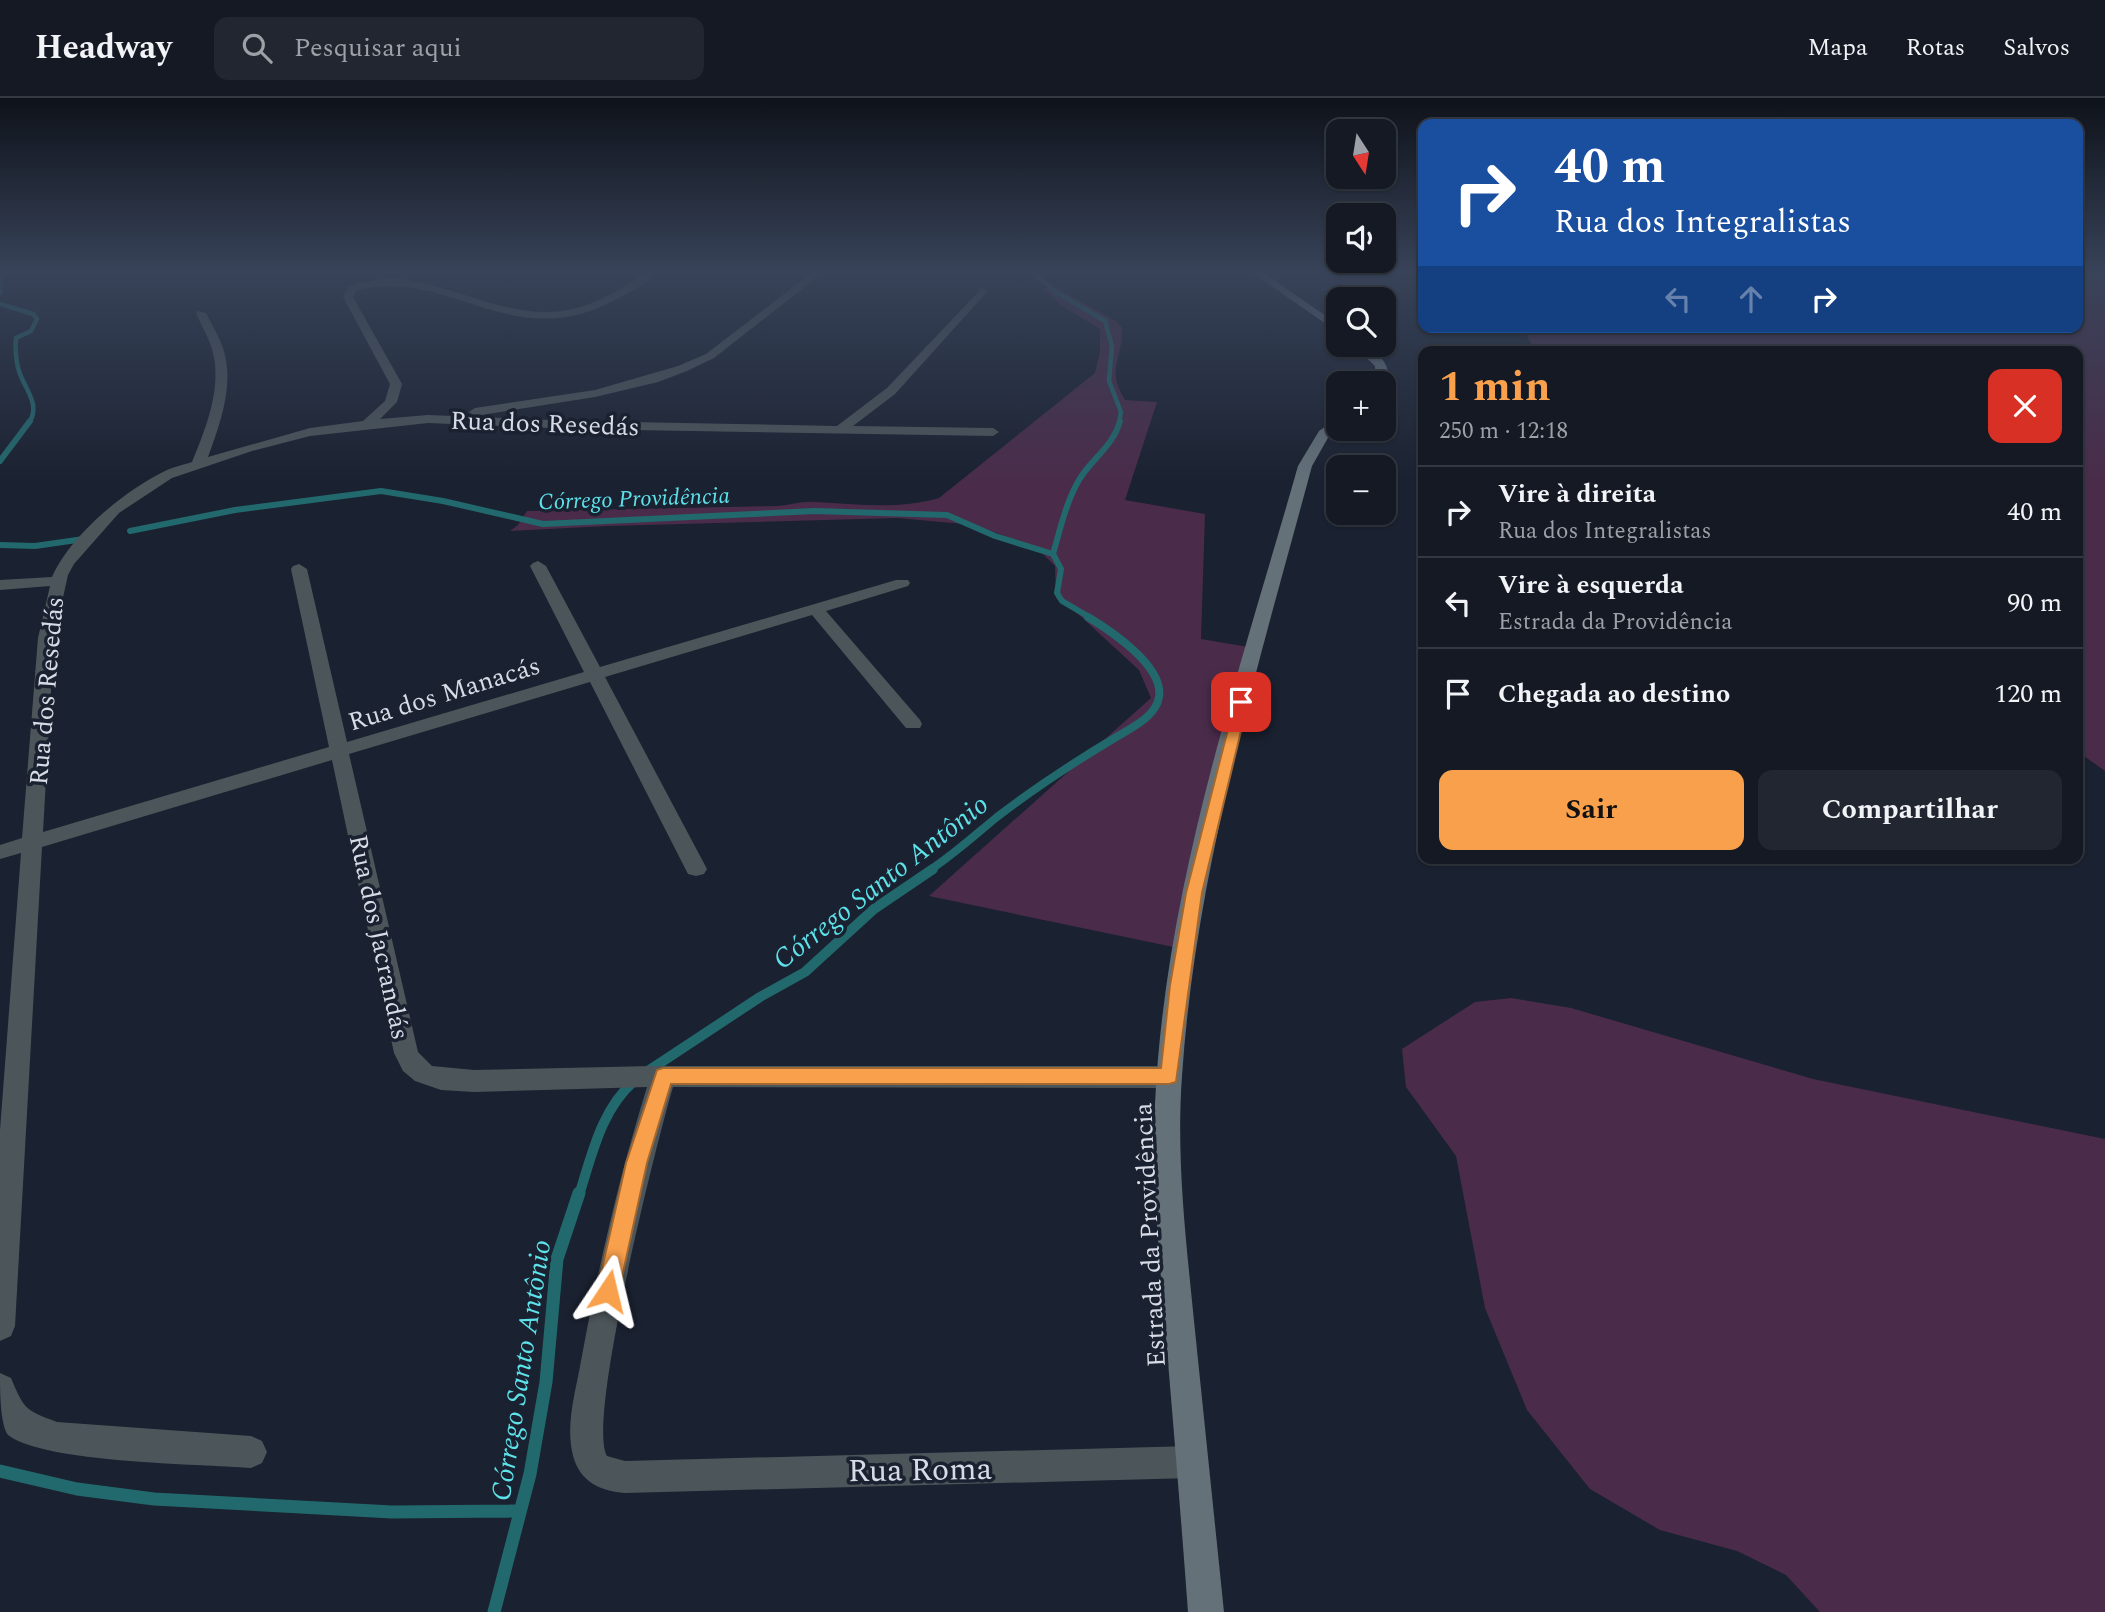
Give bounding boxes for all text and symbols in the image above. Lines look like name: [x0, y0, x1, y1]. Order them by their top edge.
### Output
search box: [214, 17, 704, 80]
text: Headway: [35, 23, 172, 73]
text: Pesquisar aqui: [294, 28, 462, 68]
icon: search: [238, 29, 276, 67]
text: Mapa: [1808, 30, 1868, 66]
text: Rotas: [1906, 30, 1965, 66]
text: Salvos: [2003, 30, 2070, 66]
north arrow: [1326, 119, 1396, 189]
map controls: [1326, 119, 1396, 525]
text: 40 m: [1554, 130, 1665, 205]
icon: right: [1439, 147, 1530, 238]
text: Rua dos Integralistas: [1554, 198, 1851, 247]
button: sound: [1326, 203, 1396, 273]
icon: left: [1659, 280, 1697, 318]
icon: ahead: [1732, 280, 1770, 318]
icon: right: [1805, 280, 1843, 318]
button: search: [1326, 287, 1396, 357]
text: 1 min: [1439, 356, 1551, 419]
button: close: [1988, 369, 2062, 443]
button: +: [1326, 371, 1396, 441]
street label: Rua dos Resedás: [450, 401, 640, 447]
text: 250 m · 12:18: [1439, 414, 1568, 449]
button: −: [1326, 455, 1396, 525]
text: Vire à direita: [1498, 474, 1656, 514]
water label: Córrego Providência: [538, 479, 731, 520]
text: 40 m: [2007, 492, 2062, 532]
icon: right: [1439, 493, 1477, 531]
text: Rua dos Integralistas: [1498, 514, 1712, 549]
text: Vire à esquerda: [1498, 565, 1684, 605]
text: 90 m: [2007, 583, 2062, 623]
icon: left: [1439, 584, 1477, 622]
street label: Rua dos Resedás: [19, 595, 75, 787]
text: Estrada da Providência: [1498, 605, 1732, 640]
street label: Rua dos Manacás: [343, 646, 545, 742]
pin: [1211, 672, 1271, 732]
text: Chegada ao destino: [1498, 674, 1730, 714]
text: 120 m: [1994, 674, 2062, 714]
icon: arrive: [1439, 675, 1477, 713]
icon: arrive: [1222, 683, 1260, 721]
button: Sair: [1439, 770, 1744, 850]
button: Compartilhar: [1758, 770, 2062, 850]
water label: Córrego Santo Antônio: [764, 784, 998, 980]
street label: Rua dos Jacrandás: [338, 831, 420, 1043]
street label: Estrada da Providência: [1123, 1101, 1177, 1368]
water label: Córrego Santo Antônio: [480, 1236, 563, 1504]
position arrow: [571, 1254, 645, 1328]
street label: Rua Roma: [848, 1445, 993, 1496]

